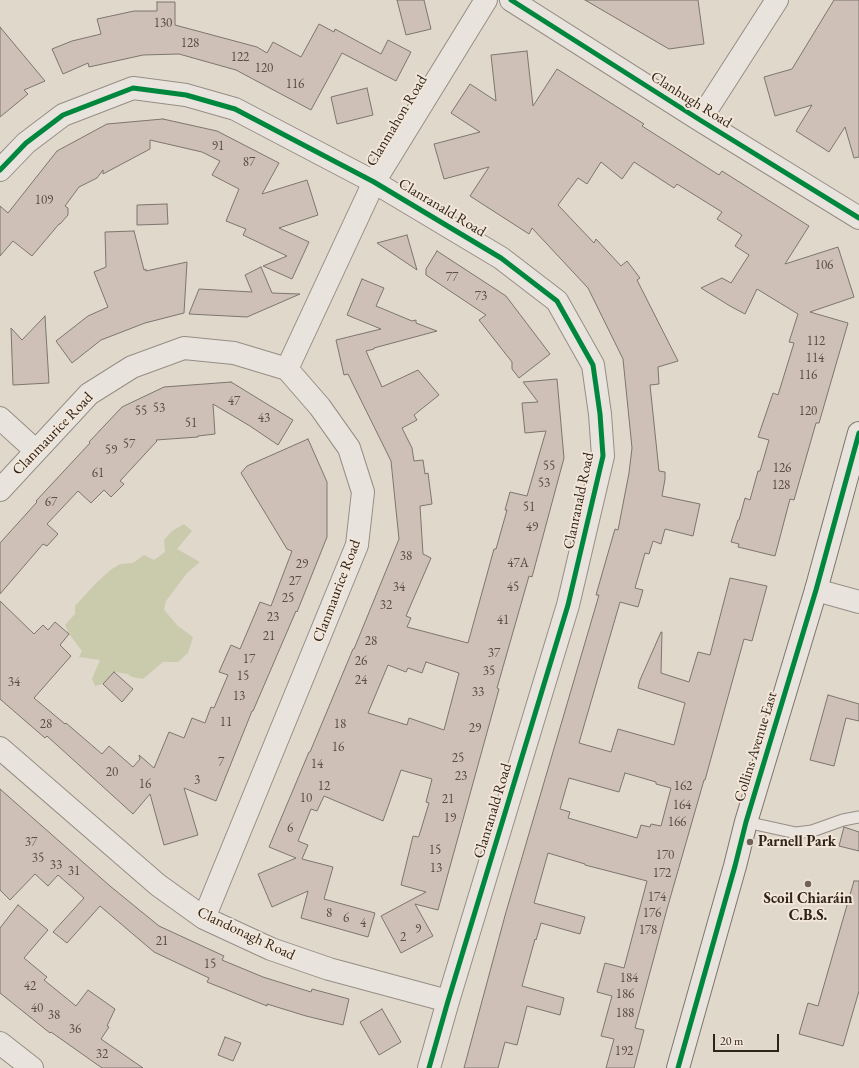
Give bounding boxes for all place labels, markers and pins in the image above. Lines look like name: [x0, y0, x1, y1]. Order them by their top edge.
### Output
place label: Parnell Park: [758, 833, 836, 851]
marker: Parnell Park: [745, 837, 755, 847]
marker: Scoil Chiaráin C.B.S.: [803, 879, 813, 889]
place label: Scoil Chiaráin C.B.S.: [763, 890, 853, 925]

